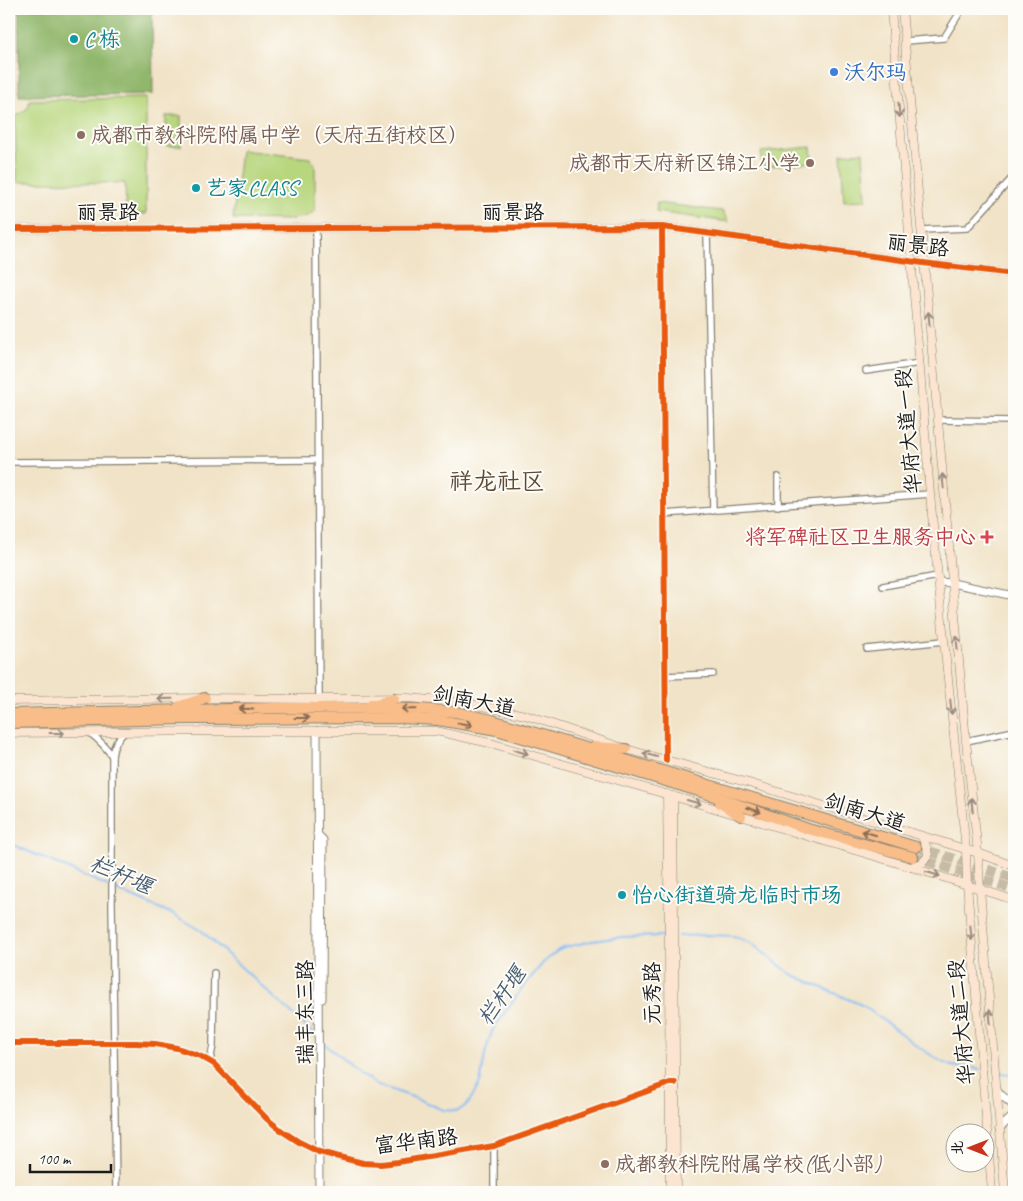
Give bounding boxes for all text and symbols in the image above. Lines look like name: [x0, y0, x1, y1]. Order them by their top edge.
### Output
place label: C 栋: [84, 26, 120, 52]
marker: C 栋: [68, 33, 80, 45]
place label: 沃尔玛: [844, 59, 907, 85]
marker: 沃尔玛: [828, 66, 840, 78]
one-way arrow: [895, 101, 904, 117]
place label: 成都市教科院附属中学（天府五街校区）: [91, 122, 469, 148]
marker: 成都市教科院附属中学（天府五街校区）: [75, 129, 87, 141]
place label: 成都市天府新区锦江小学: [569, 150, 800, 176]
marker: 成都市天府新区锦江小学: [804, 157, 816, 169]
place label: 艺家CLASS: [206, 175, 301, 201]
marker: 艺家CLASS: [190, 182, 202, 194]
street label: 丽景路: [77, 199, 140, 225]
street label: 丽景路: [482, 199, 545, 225]
street label: 丽景路: [885, 228, 951, 262]
one-way arrow: [924, 311, 934, 327]
street label: 华府大道一段: [890, 367, 926, 495]
district label: 祥龙社区: [449, 466, 545, 496]
one-way arrow: [938, 473, 948, 489]
place label: 将军碑社区卫生服务中心: [745, 524, 976, 550]
marker: 将军碑社区卫生服务中心: [980, 530, 994, 544]
one-way arrow: [952, 635, 962, 651]
street label: 剑南大道: [430, 680, 518, 722]
one-way arrow: [157, 694, 174, 704]
one-way arrow: [946, 699, 956, 715]
one-way arrow: [239, 704, 255, 714]
one-way arrow: [401, 704, 418, 714]
one-way arrow: [294, 713, 310, 723]
one-way arrow: [456, 719, 472, 729]
one-way arrow: [49, 728, 65, 738]
one-way arrow: [513, 747, 529, 757]
one-way arrow: [642, 750, 658, 759]
street label: 剑南大道: [821, 787, 909, 837]
one-way arrow: [967, 797, 977, 813]
one-way arrow: [685, 798, 701, 807]
one-way arrow: [746, 806, 762, 815]
one-way arrow: [861, 827, 877, 837]
water label: 栏杆堰: [85, 849, 160, 902]
one-way arrow: [925, 869, 941, 879]
place label: 怡心街道骑龙临时市场: [632, 882, 842, 908]
marker: 怡心街道骑龙临时市场: [616, 889, 628, 901]
one-way arrow: [967, 925, 976, 941]
water label: 栏杆堰: [472, 958, 534, 1031]
street label: 华府大道二段: [943, 958, 979, 1086]
street label: 瑞丰东三路: [292, 960, 318, 1065]
street label: 元秀路: [639, 962, 665, 1025]
one-way arrow: [986, 1009, 995, 1025]
street label: 富华南路: [373, 1123, 459, 1159]
north arrow: [946, 1124, 996, 1174]
scale bar: [30, 1141, 111, 1173]
text: 北: [949, 1141, 966, 1155]
text: 100 m: [38, 1150, 72, 1169]
place label: 成都教科院附属学校(低小部): [615, 1151, 882, 1177]
marker: 成都教科院附属学校(低小部): [599, 1158, 611, 1170]

